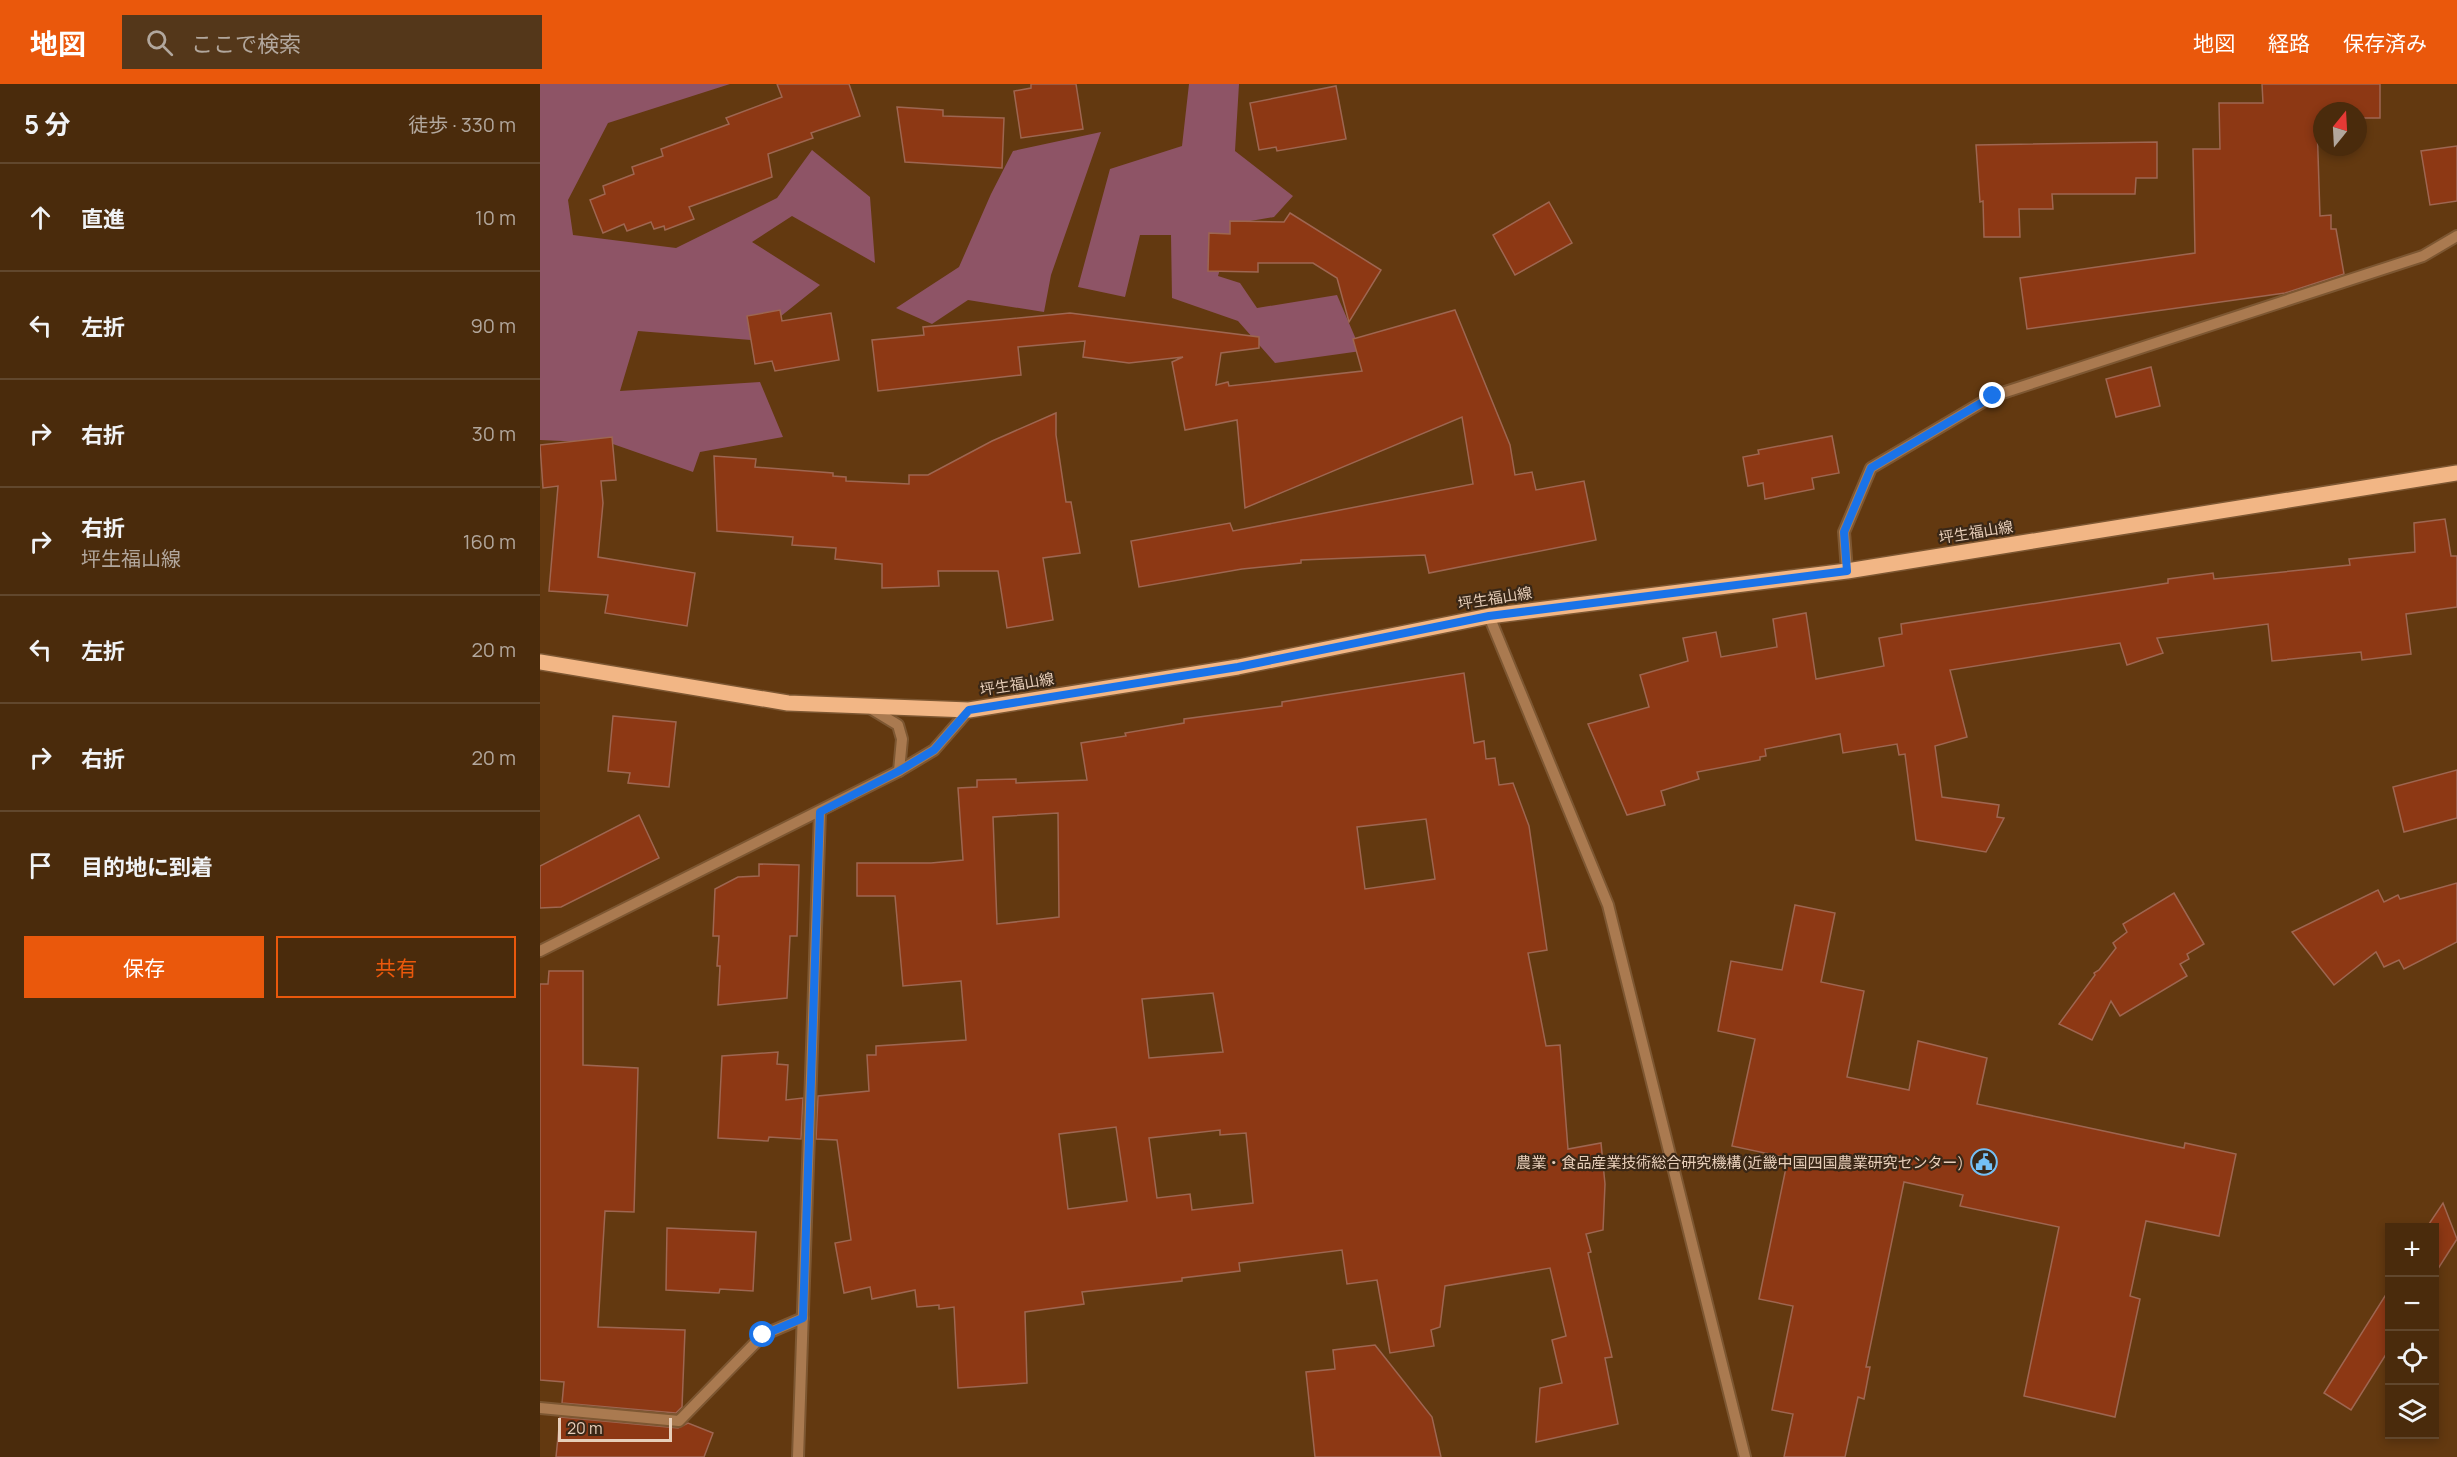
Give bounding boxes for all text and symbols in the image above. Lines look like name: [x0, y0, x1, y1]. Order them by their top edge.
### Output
search box: [122, 15, 542, 69]
text: 地図: [30, 24, 86, 62]
icon: search: [143, 26, 176, 59]
text: ここで検索: [191, 29, 301, 59]
text: 地図: [2193, 29, 2235, 57]
text: 経路: [2268, 29, 2310, 57]
text: 保存済み: [2343, 29, 2427, 57]
north arrow: [2313, 102, 2367, 156]
text: 5 分: [24, 106, 70, 142]
text: 徒歩 · 330 m: [408, 111, 516, 138]
icon: ahead: [24, 201, 57, 234]
text: 直進: [81, 204, 125, 234]
text: 10 m: [475, 204, 516, 231]
icon: left: [24, 309, 57, 342]
text: 左折: [81, 312, 125, 342]
text: 90 m: [470, 312, 516, 339]
route end: [1979, 382, 2005, 408]
icon: right: [24, 417, 57, 450]
text: 右折: [81, 420, 125, 450]
text: 30 m: [472, 420, 516, 447]
text: 右折: [81, 513, 125, 543]
street label: 坪生福山線: [1937, 516, 2015, 548]
icon: right: [24, 525, 57, 558]
text: 160 m: [463, 528, 516, 555]
text: 坪生福山線: [81, 545, 181, 572]
street label: 坪生福山線: [1456, 582, 1534, 614]
icon: left: [24, 633, 57, 666]
text: 左折: [81, 636, 125, 666]
text: 20 m: [471, 636, 516, 663]
street label: 坪生福山線: [978, 668, 1056, 700]
icon: right: [24, 741, 57, 774]
text: 右折: [81, 744, 125, 774]
text: 20 m: [471, 744, 516, 771]
icon: arrive: [24, 849, 57, 882]
text: 目的地に到着: [81, 852, 213, 882]
button: 保存: [24, 936, 264, 998]
button: 共有: [276, 936, 516, 998]
public building icon: 農業・食品産業技術総合研究機構(近畿中国四国農業研究センター): [1969, 1147, 1999, 1177]
place label: 農業・食品産業技術総合研究機構(近畿中国四国農業研究センター): [1516, 1152, 1964, 1173]
map controls: [2385, 1223, 2439, 1439]
button: +: [2385, 1223, 2439, 1277]
button: −: [2385, 1277, 2439, 1331]
route start: [749, 1321, 775, 1347]
button: locate: [2385, 1331, 2439, 1385]
button: layers: [2385, 1385, 2439, 1439]
scale bar: [558, 1415, 672, 1442]
text: 20 m: [567, 1417, 603, 1439]

